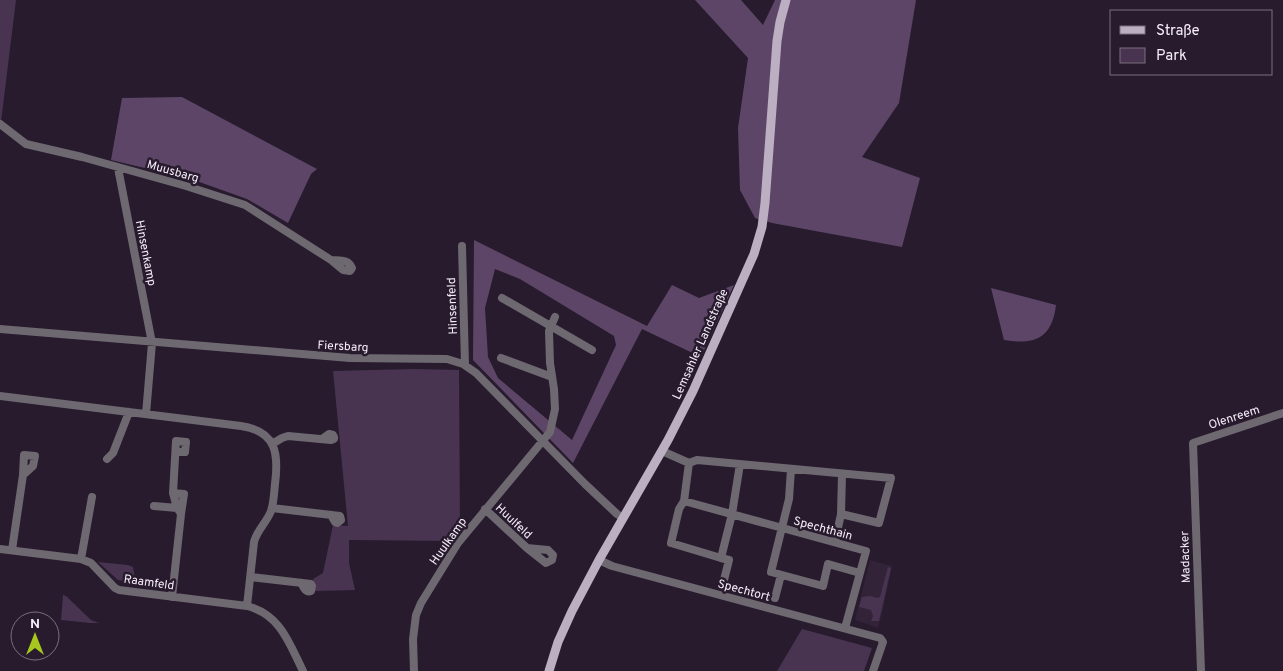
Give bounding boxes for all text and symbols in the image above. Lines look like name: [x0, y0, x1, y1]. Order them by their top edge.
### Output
legend: [1110, 10, 1273, 75]
text: Straße: [1156, 22, 1200, 41]
text: Park: [1156, 47, 1187, 66]
street label: Muusbarg: [145, 157, 201, 187]
street label: Hinsenkamp: [131, 219, 159, 288]
street label: Hinsenfeld: [444, 277, 462, 335]
street label: Lemsahler Landstraße: [669, 287, 733, 402]
street label: Fiersbarg: [317, 338, 369, 356]
street label: Olenreem: [1207, 402, 1262, 434]
street label: Huulfeld: [491, 500, 535, 543]
street label: Spechthain: [791, 513, 854, 545]
street label: Huulkamp: [427, 514, 471, 569]
street label: Madacker: [1177, 530, 1195, 583]
street label: Raamfeld: [123, 572, 175, 594]
street label: Spechtort: [716, 576, 772, 606]
north arrow: [10, 611, 60, 661]
text: N: [30, 616, 40, 633]

